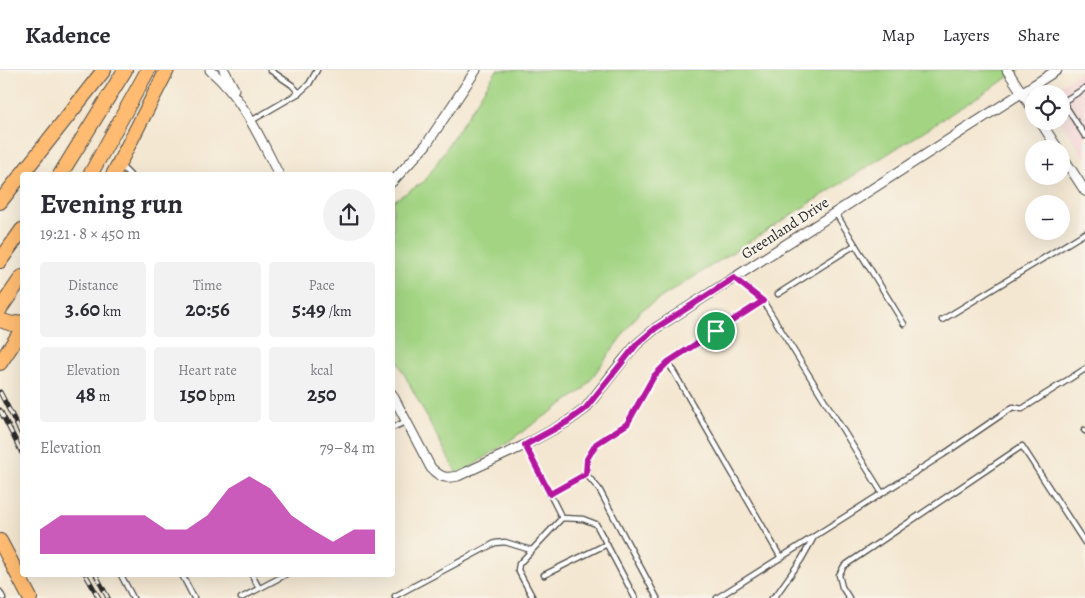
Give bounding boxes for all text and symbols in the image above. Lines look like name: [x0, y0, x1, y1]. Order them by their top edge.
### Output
text: Kadence: [25, 19, 111, 51]
text: Map: [882, 23, 915, 47]
text: Layers: [943, 23, 990, 47]
text: Share: [1018, 23, 1060, 47]
map controls: [1025, 85, 1070, 240]
button: locate: [1025, 85, 1070, 130]
button: +: [1025, 140, 1070, 185]
text: Evening run: [40, 185, 183, 223]
button: share: [323, 189, 375, 241]
street label: Greenland Drive: [737, 192, 833, 264]
button: −: [1025, 195, 1070, 240]
text: 19:21 · 8 × 450 m: [40, 223, 140, 245]
text: Distance: [68, 276, 118, 295]
text: Time: [193, 276, 222, 295]
text: Pace: [309, 276, 335, 295]
text: 3.60: [65, 295, 100, 323]
text: 20:56: [185, 295, 230, 323]
text: 5:49: [292, 295, 326, 323]
text: km: [100, 302, 121, 321]
text: /km: [326, 302, 352, 321]
pin: [695, 310, 737, 352]
icon: arrive: [702, 317, 730, 345]
text: Elevation: [66, 361, 120, 380]
text: Heart rate: [178, 361, 237, 380]
text: kcal: [311, 361, 333, 380]
text: 48: [76, 380, 96, 408]
text: 150: [179, 380, 207, 408]
text: 250: [307, 380, 337, 408]
text: m: [96, 387, 110, 406]
text: bpm: [207, 387, 235, 406]
text: Elevation: [40, 437, 101, 459]
text: 79–84 m: [320, 437, 375, 459]

